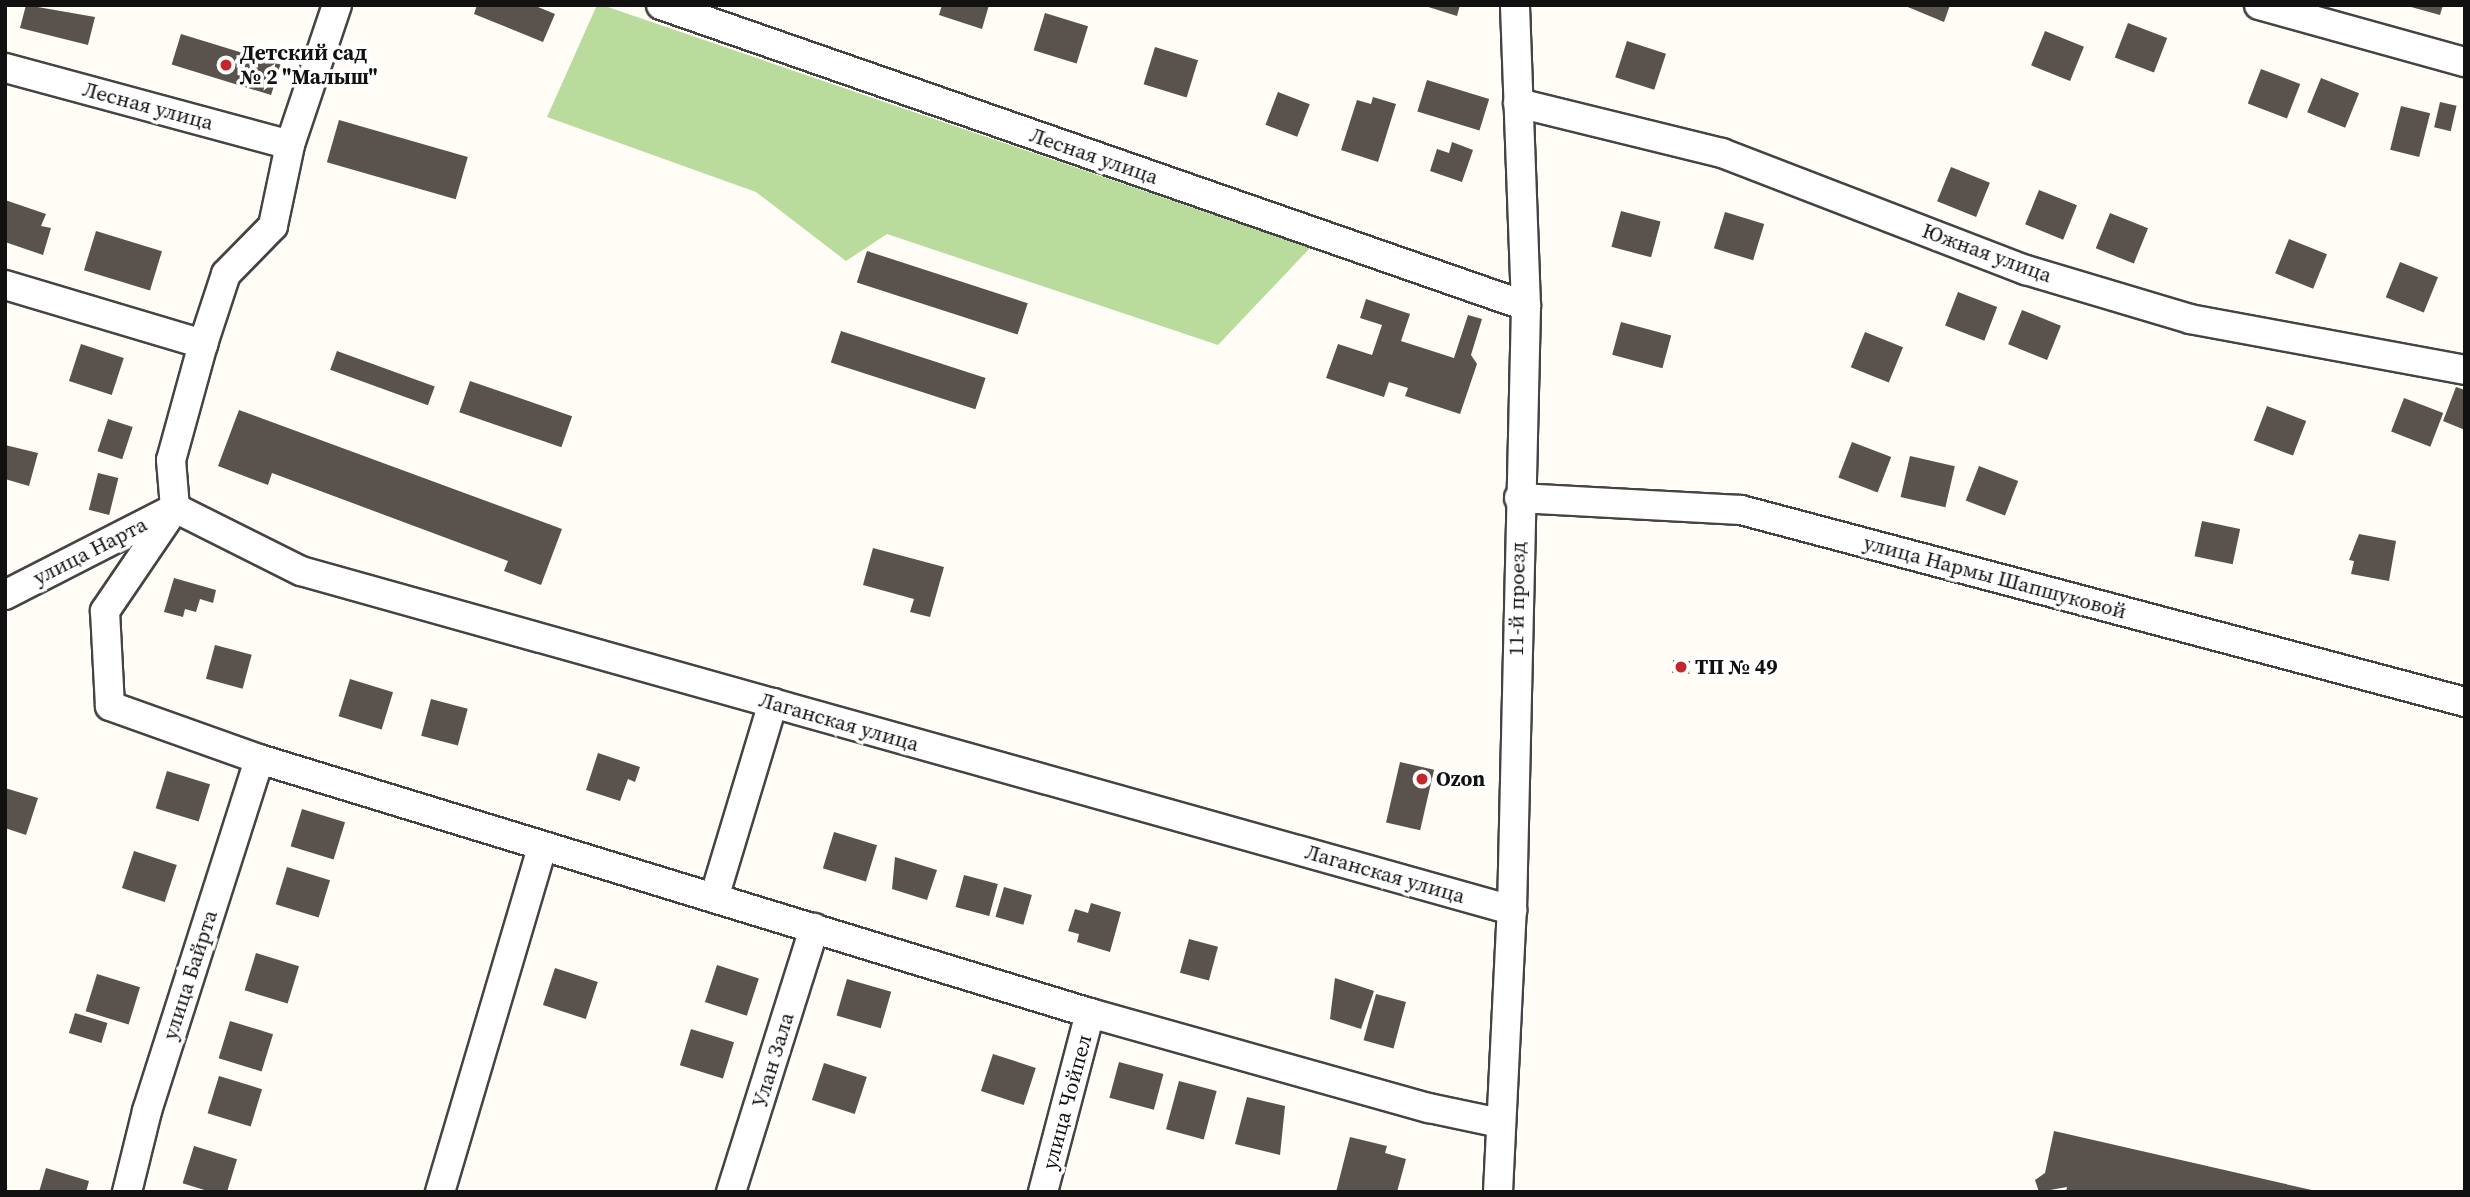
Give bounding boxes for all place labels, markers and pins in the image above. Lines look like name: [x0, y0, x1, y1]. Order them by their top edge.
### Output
place label: Детский сад № 2 "Малыш": [240, 40, 378, 90]
marker: Детский сад № 2 "Малыш": [218, 57, 234, 73]
place label: ТП № 49: [1695, 654, 1778, 680]
marker: ТП № 49: [1673, 659, 1689, 675]
place label: Ozon: [1436, 766, 1485, 792]
marker: Ozon: [1414, 771, 1430, 787]

